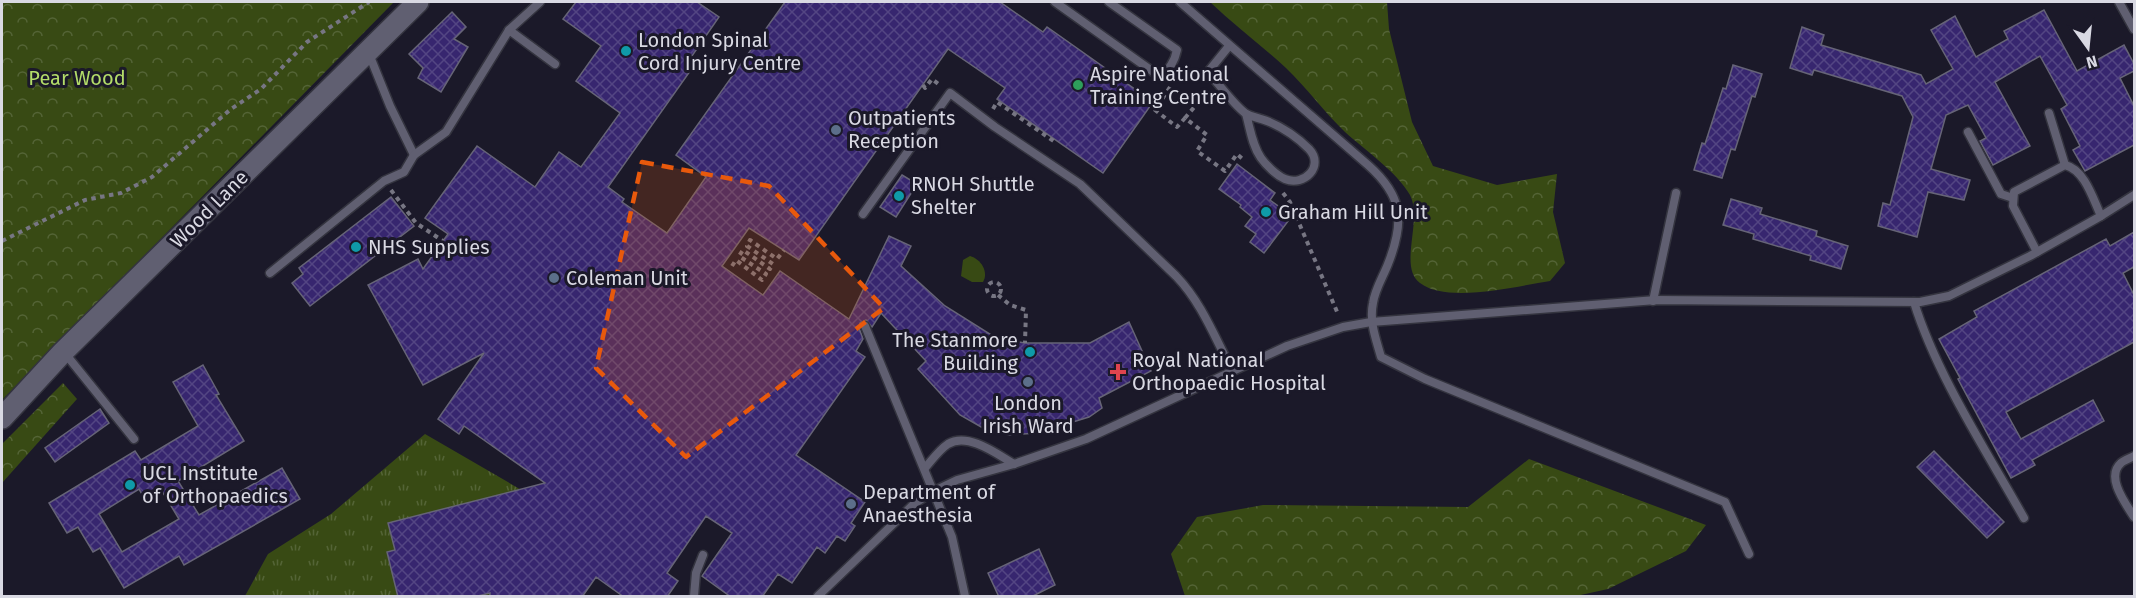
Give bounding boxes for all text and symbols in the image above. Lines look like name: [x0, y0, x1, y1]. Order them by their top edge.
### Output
north arrow: [2058, 18, 2118, 78]
place label: London Spinal Cord Injury Centre: [638, 28, 801, 75]
marker: London Spinal Cord Injury Centre: [619, 44, 633, 58]
text: N: [2084, 51, 2099, 73]
place label: Aspire National Training Centre: [1090, 62, 1229, 109]
park label: Pear Wood: [28, 66, 126, 90]
marker: Aspire National Training Centre: [1071, 78, 1085, 92]
place label: Outpatients Reception: [848, 106, 955, 153]
marker: Outpatients Reception: [829, 123, 843, 137]
street label: Wood Lane: [165, 165, 253, 253]
place label: RNOH Shuttle Shelter: [911, 172, 1035, 219]
marker: RNOH Shuttle Shelter: [892, 189, 906, 203]
place label: Graham Hill Unit: [1278, 200, 1428, 224]
marker: Graham Hill Unit: [1259, 205, 1273, 219]
place label: NHS Supplies: [368, 235, 490, 259]
marker: NHS Supplies: [349, 240, 363, 254]
place label: Coleman Unit: [566, 266, 689, 290]
marker: Coleman Unit: [547, 271, 561, 285]
place label: The Stanmore Building: [892, 328, 1019, 375]
marker: The Stanmore Building: [1023, 345, 1037, 359]
place label: Royal National Orthopaedic Hospital: [1132, 348, 1326, 395]
marker: Royal National Orthopaedic Hospital: [1109, 363, 1127, 381]
marker: London Irish Ward: [1021, 375, 1035, 389]
place label: London Irish Ward: [982, 391, 1074, 438]
place label: UCL Institute of Orthopaedics: [142, 461, 288, 508]
marker: UCL Institute of Orthopaedics: [123, 478, 137, 492]
place label: Department of Anaesthesia: [863, 480, 996, 527]
marker: Department of Anaesthesia: [844, 497, 858, 511]

